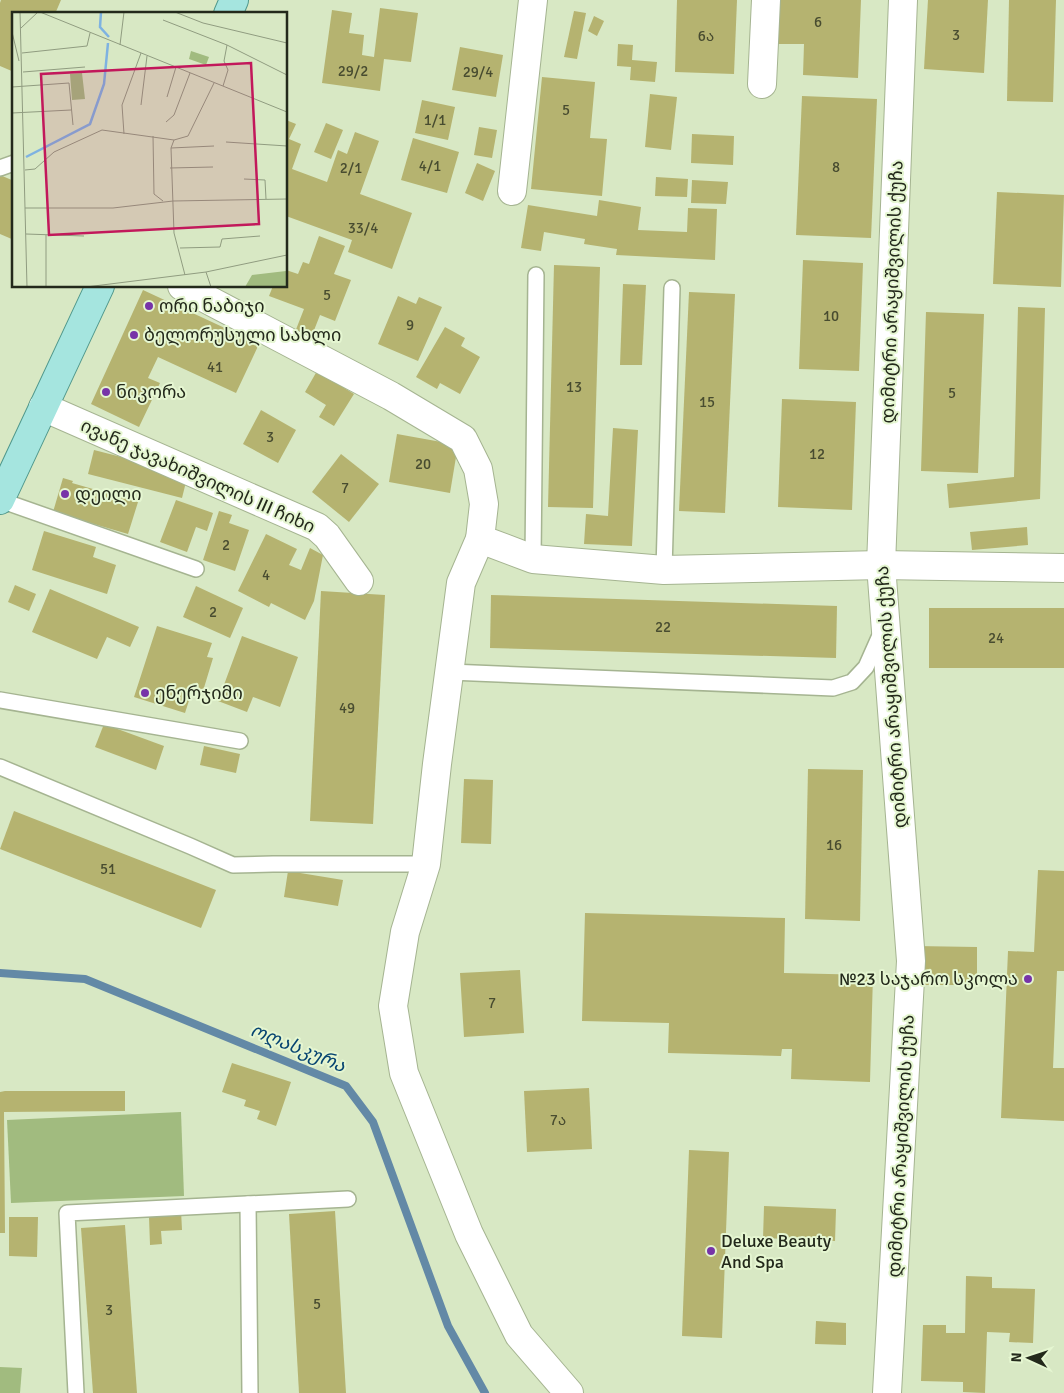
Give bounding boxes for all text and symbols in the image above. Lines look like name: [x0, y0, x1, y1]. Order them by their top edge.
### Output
inset map: [12, 12, 288, 288]
house number: 6: [814, 13, 822, 31]
house number: 3: [952, 26, 960, 44]
house number: 6ა: [698, 27, 714, 45]
house number: 29/2: [338, 62, 368, 80]
house number: 29/4: [463, 63, 493, 81]
house number: 5: [562, 101, 570, 119]
house number: 1/1: [424, 111, 446, 129]
house number: 4/1: [419, 157, 441, 175]
house number: 8: [832, 158, 840, 176]
house number: 2/1: [340, 159, 362, 177]
street label: დიმიტრი არაყიშვილის ქუჩა: [876, 160, 908, 424]
house number: 33/4: [348, 219, 378, 237]
house number: 5: [323, 286, 331, 304]
place label: ორი ნაბიჯი: [159, 295, 265, 317]
marker: ორი ნაბიჯი: [143, 300, 155, 312]
house number: 10: [823, 307, 839, 325]
house number: 9: [406, 316, 414, 334]
place label: ბელორუსული სახლი: [144, 324, 341, 346]
marker: ბელორუსული სახლი: [128, 329, 140, 341]
house number: 41: [207, 358, 223, 376]
house number: 13: [566, 378, 582, 396]
place label: ნიკორა: [116, 381, 186, 403]
house number: 5: [948, 384, 956, 402]
marker: ნიკორა: [100, 386, 112, 398]
house number: 15: [699, 393, 715, 411]
street label: ივანე ჯავახიშვილის III ჩიხი: [77, 414, 319, 538]
house number: 3: [266, 428, 274, 446]
house number: 12: [809, 445, 825, 463]
house number: 20: [415, 455, 431, 473]
house number: 7: [341, 479, 349, 497]
place label: დეილი: [75, 483, 142, 505]
marker: დეილი: [59, 488, 71, 500]
house number: 2: [222, 536, 230, 554]
street label: დიმიტრი არაყიშვილის ქუჩა: [871, 565, 911, 829]
house number: 4: [262, 566, 270, 584]
house number: 2: [209, 603, 217, 621]
house number: 22: [655, 618, 671, 636]
house number: 24: [988, 629, 1004, 647]
place label: ენერჯიმი: [155, 682, 243, 704]
marker: ენერჯიმი: [139, 687, 151, 699]
house number: 49: [339, 699, 355, 717]
house number: 16: [826, 836, 842, 854]
house number: 51: [100, 860, 116, 878]
place label: №23 საჯარო სკოლა: [839, 968, 1018, 990]
marker: №23 საჯარო სკოლა: [1022, 973, 1034, 985]
house number: 7: [488, 994, 496, 1012]
street label: დიმიტრი არაყიშვილის ქუჩა: [883, 1014, 919, 1278]
water label: ოღასკურა: [247, 1018, 350, 1078]
house number: 7ა: [550, 1111, 566, 1129]
place label: Deluxe Beauty And Spa: [721, 1230, 832, 1273]
marker: Deluxe Beauty And Spa: [705, 1245, 717, 1257]
house number: 5: [313, 1295, 321, 1313]
house number: 3: [105, 1301, 113, 1319]
north arrow: [1004, 1333, 1054, 1383]
text: N: [1008, 1352, 1025, 1363]

